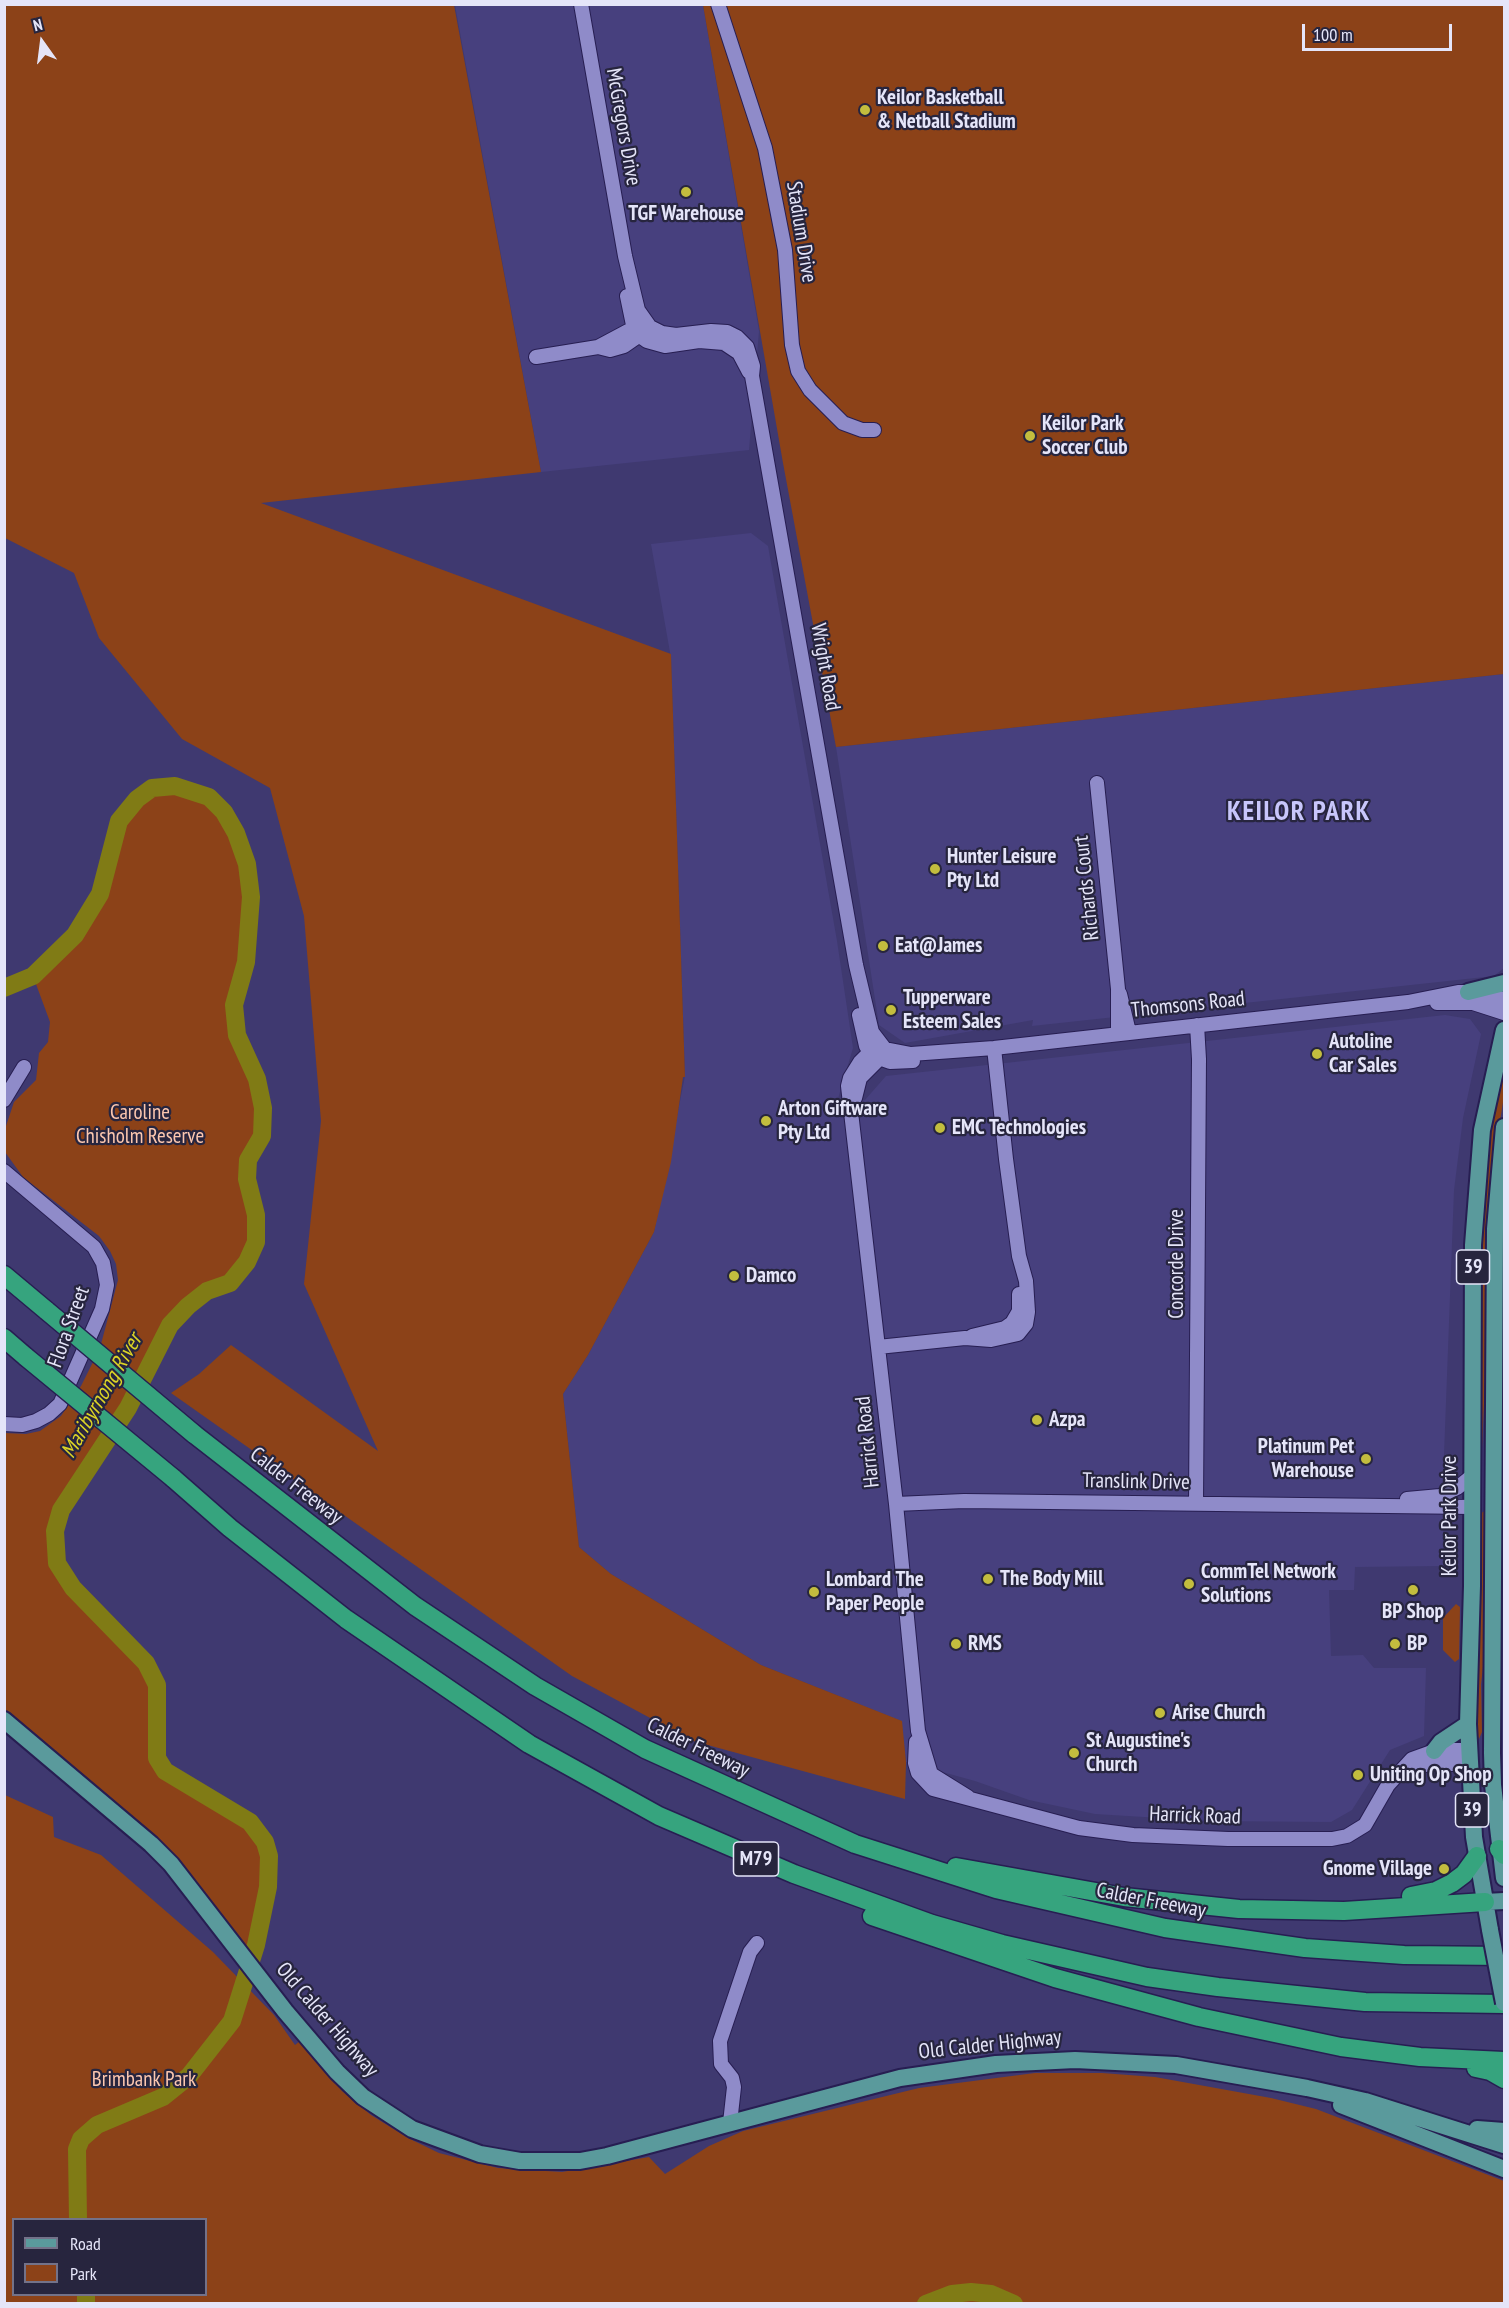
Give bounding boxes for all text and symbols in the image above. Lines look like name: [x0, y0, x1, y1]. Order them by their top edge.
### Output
north arrow: [12, 12, 72, 72]
scale bar: [1305, 12, 1455, 50]
text: N: [31, 14, 44, 35]
text: 100 m: [1313, 23, 1353, 46]
street label: McGregors Drive: [600, 66, 646, 188]
place label: Keilor Basketball & Netball Stadium: [877, 85, 1016, 135]
marker: Keilor Basketball & Netball Stadium: [858, 103, 872, 117]
street label: Stadium Drive: [781, 180, 821, 284]
marker: TGF Warehouse: [679, 185, 693, 199]
place label: TGF Warehouse: [628, 201, 744, 227]
place label: Keilor Park Soccer Club: [1042, 411, 1128, 461]
marker: Keilor Park Soccer Club: [1023, 429, 1037, 443]
street label: Wright Road: [805, 621, 845, 713]
district label: KEILOR PARK: [1227, 796, 1371, 828]
street label: Richards Court: [1069, 834, 1105, 942]
place label: Hunter Leisure Pty Ltd: [947, 844, 1056, 894]
marker: Hunter Leisure Pty Ltd: [928, 862, 942, 876]
place label: Eat@James: [895, 933, 982, 959]
marker: Eat@James: [876, 939, 890, 953]
place label: Tupperware Esteem Sales: [903, 985, 1001, 1035]
street label: Thomsons Road: [1130, 987, 1246, 1023]
marker: Tupperware Esteem Sales: [884, 1003, 898, 1017]
place label: Autoline Car Sales: [1329, 1029, 1397, 1079]
marker: Autoline Car Sales: [1310, 1047, 1324, 1061]
place label: Arton Giftware Pty Ltd: [778, 1096, 887, 1146]
park label: Caroline Chisholm Reserve: [76, 1100, 204, 1150]
marker: Arton Giftware Pty Ltd: [759, 1114, 773, 1128]
place label: EMC Technologies: [952, 1115, 1086, 1141]
marker: EMC Technologies: [933, 1121, 947, 1135]
street label: Concorde Drive: [1164, 1209, 1190, 1319]
road number: 39: [1456, 1250, 1490, 1284]
place label: Damco: [746, 1263, 796, 1289]
marker: Damco: [727, 1269, 741, 1283]
street label: Flora Street: [43, 1283, 95, 1371]
water label: Maribyrnong River: [56, 1329, 148, 1463]
street label: Harrick Road: [851, 1395, 885, 1489]
place label: Azpa: [1049, 1407, 1085, 1433]
marker: Azpa: [1030, 1413, 1044, 1427]
place label: Platinum Pet Warehouse: [1258, 1434, 1354, 1484]
street label: Calder Freeway: [245, 1442, 347, 1530]
marker: Platinum Pet Warehouse: [1359, 1452, 1373, 1466]
street label: Keilor Park Drive: [1437, 1456, 1463, 1576]
street label: Translink Drive: [1082, 1468, 1190, 1496]
place label: CommTel Network Solutions: [1201, 1559, 1336, 1609]
place label: The Body Mill: [1000, 1566, 1103, 1592]
place label: Lombard The Paper People: [826, 1567, 924, 1617]
marker: The Body Mill: [981, 1572, 995, 1586]
marker: CommTel Network Solutions: [1182, 1577, 1196, 1591]
marker: BP Shop: [1406, 1583, 1420, 1597]
marker: Lombard The Paper People: [807, 1585, 821, 1599]
place label: BP Shop: [1382, 1599, 1444, 1625]
place label: RMS: [968, 1631, 1002, 1657]
place label: BP: [1407, 1631, 1427, 1657]
marker: RMS: [949, 1637, 963, 1651]
marker: BP: [1388, 1637, 1402, 1651]
place label: Arise Church: [1172, 1700, 1265, 1726]
marker: Arise Church: [1153, 1706, 1167, 1720]
street label: Calder Freeway: [643, 1712, 753, 1784]
place label: St Augustine's Church: [1086, 1728, 1190, 1778]
marker: St Augustine's Church: [1067, 1746, 1081, 1760]
place label: Uniting Op Shop: [1370, 1762, 1492, 1788]
marker: Uniting Op Shop: [1351, 1768, 1365, 1782]
road number: 39: [1456, 1793, 1488, 1827]
street label: Harrick Road: [1149, 1802, 1241, 1830]
road number: M79: [734, 1842, 778, 1876]
place label: Gnome Village: [1323, 1856, 1432, 1882]
marker: Gnome Village: [1437, 1862, 1451, 1876]
street label: Calder Freeway: [1094, 1878, 1208, 1924]
street label: Old Calder Highway: [270, 1958, 384, 2082]
street label: Old Calder Highway: [917, 2025, 1063, 2065]
park label: Brimbank Park: [92, 2067, 196, 2093]
legend: [12, 2218, 207, 2296]
text: Road: [70, 2232, 101, 2255]
text: Park: [70, 2262, 97, 2285]

